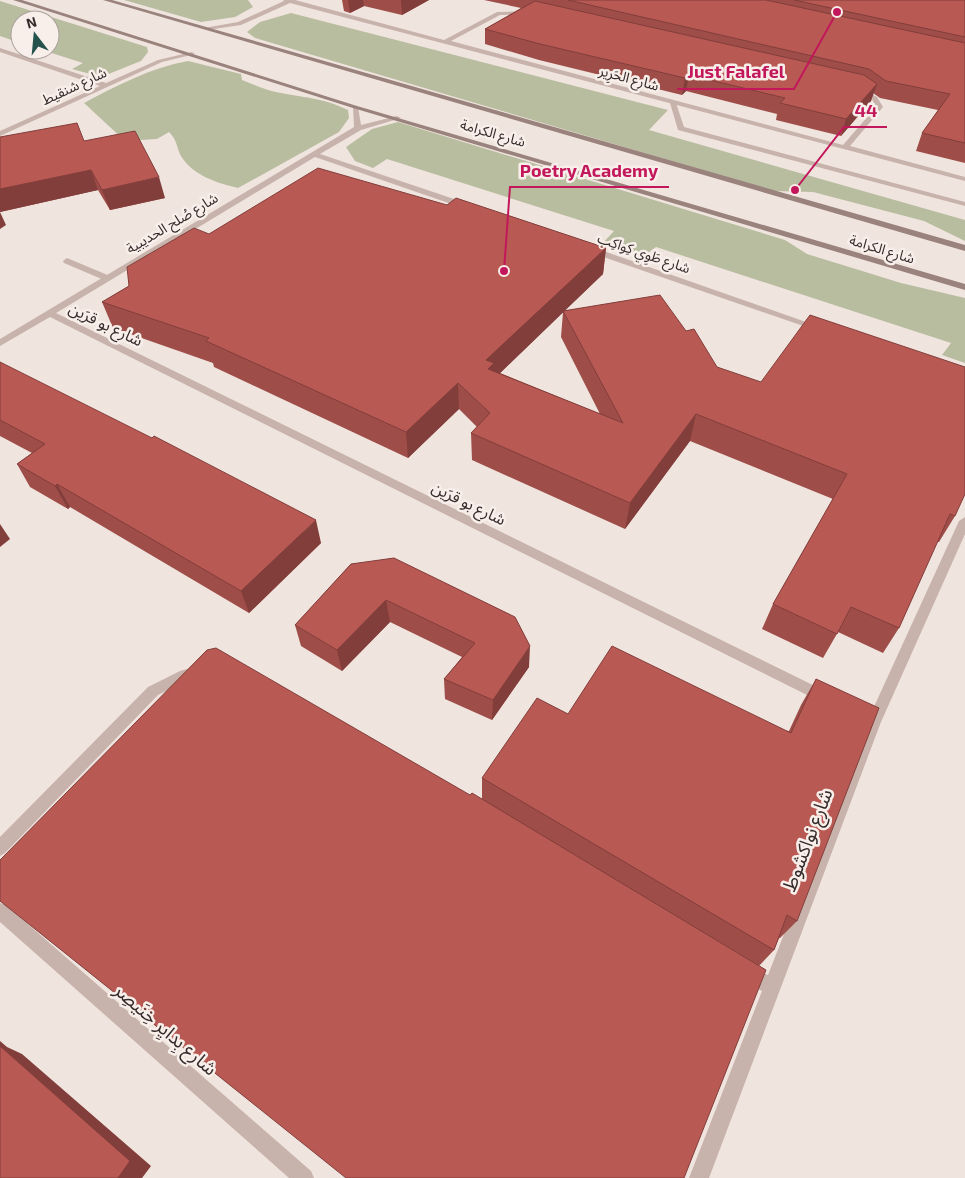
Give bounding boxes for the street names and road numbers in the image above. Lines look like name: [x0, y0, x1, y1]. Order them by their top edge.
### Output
street label: شارع الحَرِير: [596, 61, 661, 97]
street label: شارع شنقيط: [38, 63, 110, 111]
street label: شارع الكرامة: [458, 115, 528, 153]
street label: شارع صُلح الحديبية: [123, 189, 222, 259]
street label: شارع طَوِي كِواكِب: [594, 229, 693, 280]
street label: شارع الكرامة: [847, 231, 917, 269]
street label: شارع بو قرَين: [65, 298, 146, 353]
street label: شارع بو قرَين: [428, 477, 509, 532]
street label: شارع نواكشوط: [776, 785, 839, 895]
street label: شارع بِدايِر خِنَيصِر: [107, 977, 222, 1082]

